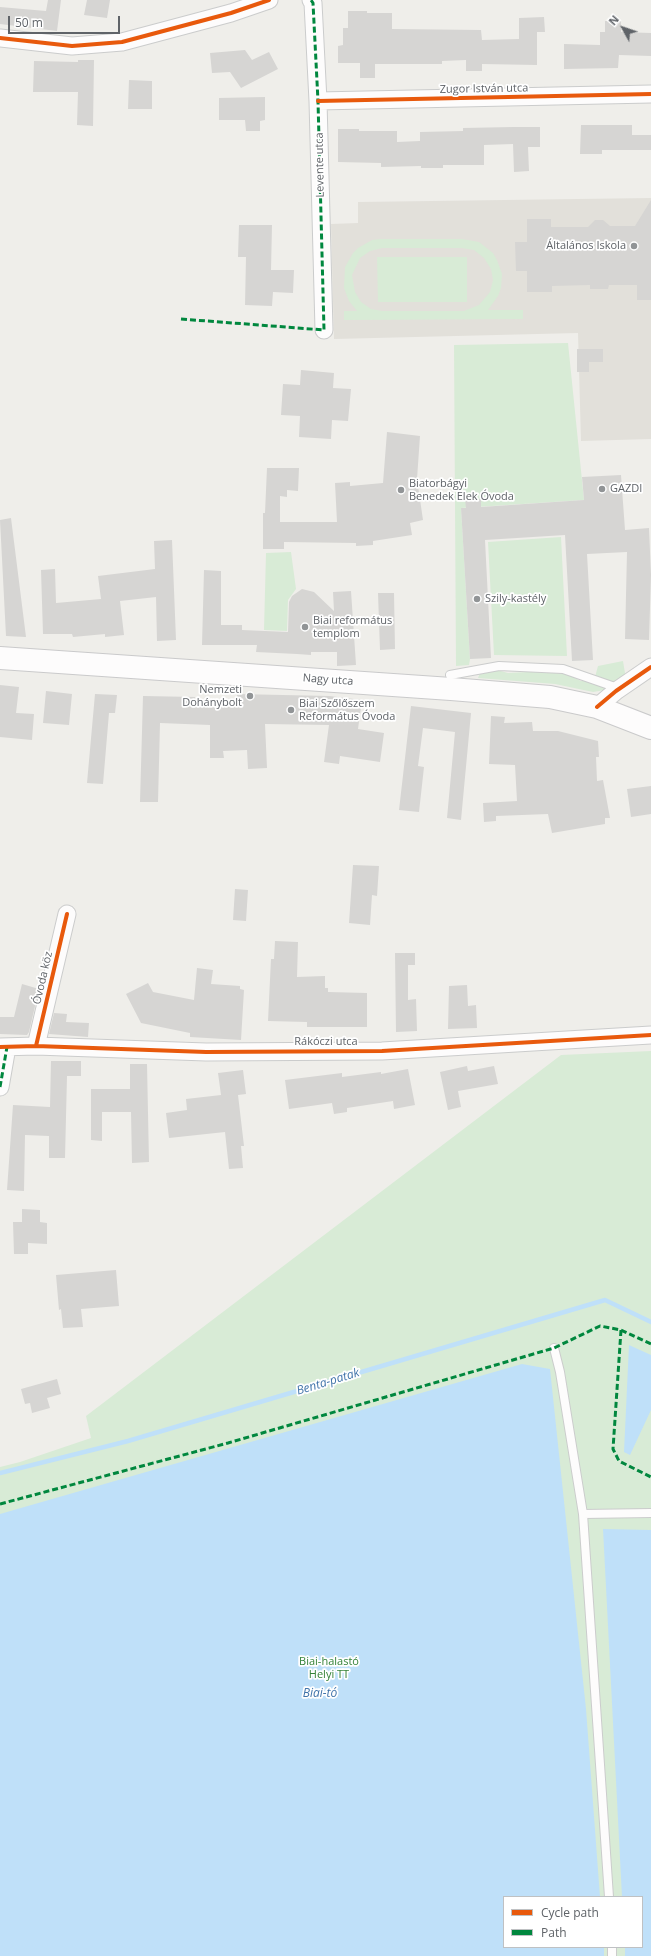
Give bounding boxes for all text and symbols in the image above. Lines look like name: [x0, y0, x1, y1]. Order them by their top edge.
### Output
scale bar: [10, 8, 122, 34]
north arrow: [603, 8, 643, 48]
text: N: [605, 12, 622, 28]
text: 50 m: [15, 14, 43, 31]
street label: Zugor István utca: [440, 82, 528, 96]
street label: Levente utca: [313, 132, 327, 198]
place label: Általános Iskola: [546, 239, 626, 253]
marker: Általános Iskola: [629, 241, 639, 251]
place label: Biatorbágyi Benedek Elek Óvoda: [409, 477, 514, 503]
place label: GAZDI: [610, 482, 642, 496]
marker: GAZDI: [597, 484, 607, 494]
marker: Biatorbágyi Benedek Elek Óvoda: [396, 485, 406, 495]
place label: Szily-kastély: [485, 592, 546, 606]
marker: Szily-kastély: [472, 594, 482, 604]
place label: Biai református templom: [313, 614, 392, 640]
marker: Biai református templom: [300, 622, 310, 632]
street label: Nagy utca: [302, 672, 354, 688]
place label: Nemzeti Dohánybolt: [182, 683, 242, 709]
marker: Nemzeti Dohánybolt: [245, 691, 255, 701]
place label: Biai Szőlőszem Református Óvoda: [299, 697, 395, 723]
marker: Biai Szőlőszem Református Óvoda: [286, 705, 296, 715]
street label: Óvoda köz: [31, 950, 55, 1006]
street label: Rákóczi utca: [294, 1035, 358, 1049]
water label: Benta-patak: [295, 1366, 361, 1398]
park label: Biai-halastó Helyi TT: [299, 1655, 359, 1681]
water label: Biai-tó: [303, 1687, 337, 1701]
legend: [503, 1896, 643, 1948]
text: Cycle path: [541, 1904, 599, 1921]
text: Path: [541, 1924, 567, 1941]

